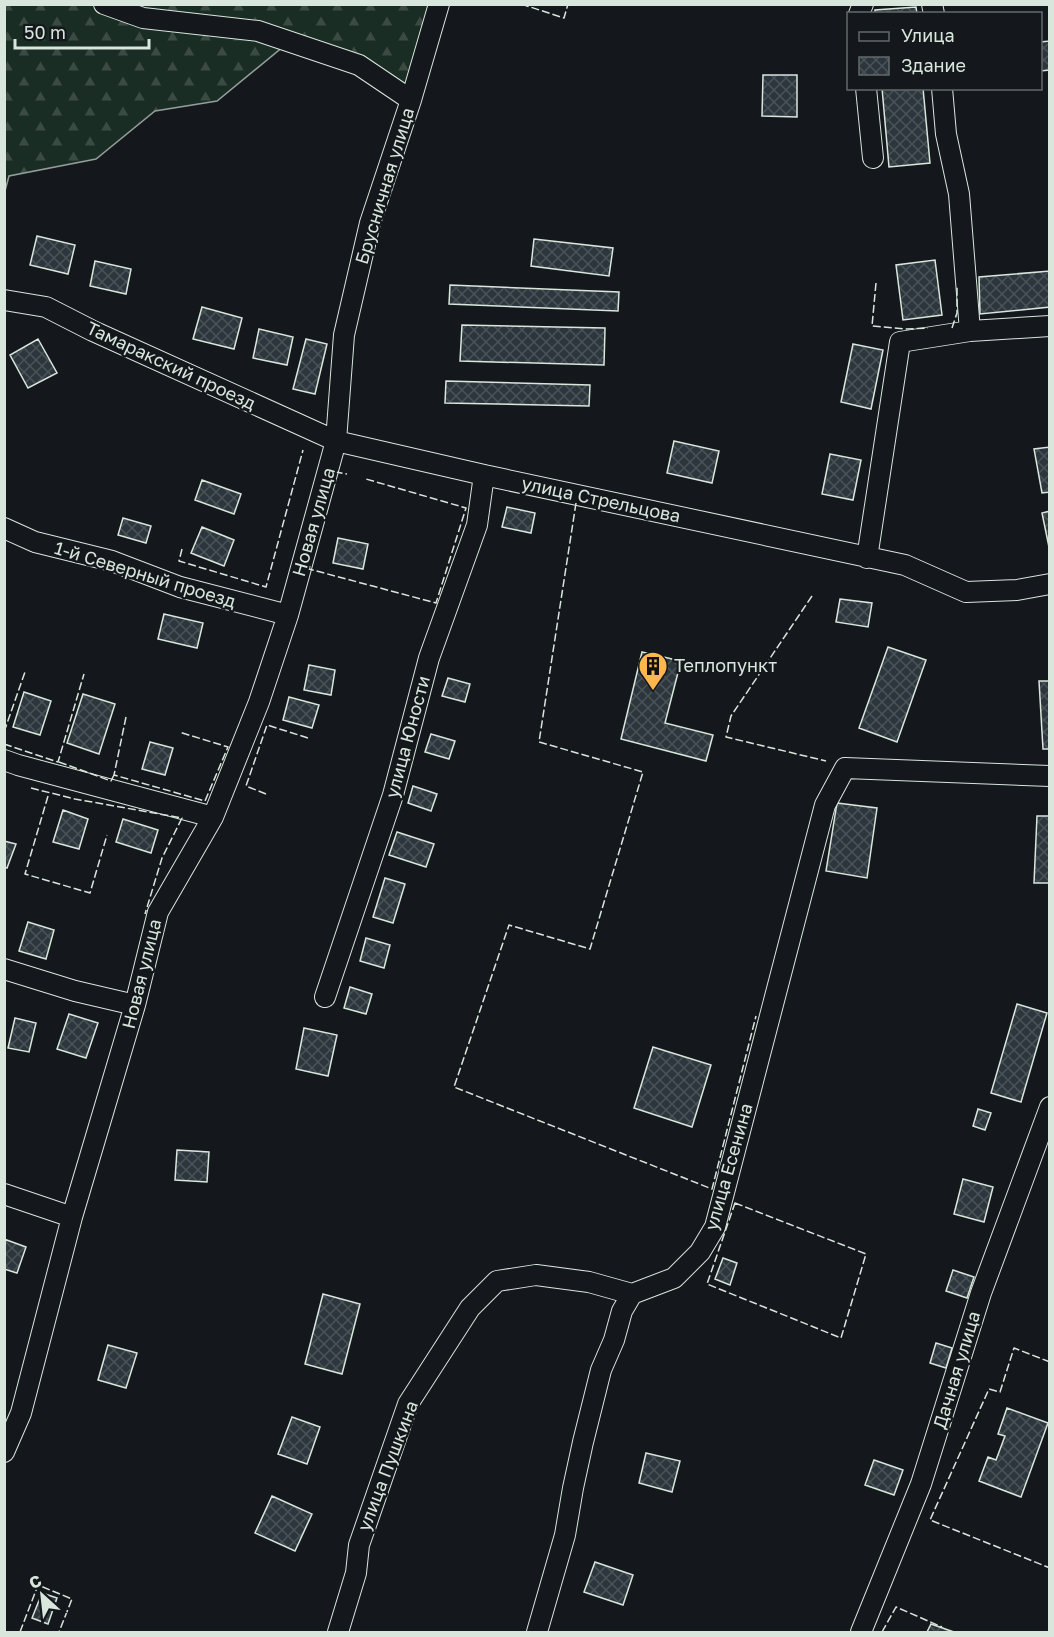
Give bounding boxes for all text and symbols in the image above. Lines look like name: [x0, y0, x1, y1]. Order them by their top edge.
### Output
scale bar: [15, 12, 148, 50]
legend: [847, 12, 1042, 90]
text: 50 m: [24, 21, 66, 43]
text: Улица: [901, 24, 955, 46]
text: Здание: [901, 54, 966, 76]
street label: Брусничная улица: [350, 105, 418, 267]
street label: Тамаракский проезд: [83, 316, 260, 414]
street label: Новая улица: [287, 465, 339, 579]
street label: улица Стрельцова: [520, 471, 683, 527]
street label: 1-й Северный проезд: [52, 536, 239, 612]
building icon: Теплопункт: [637, 650, 669, 692]
place label: Теплопункт: [674, 654, 777, 676]
street label: улица Юности: [380, 673, 434, 800]
street label: Новая улица: [117, 917, 165, 1031]
street label: улица Есенина: [699, 1101, 757, 1233]
street label: Дачная улица: [928, 1308, 984, 1431]
street label: улица Пушкина: [352, 1397, 422, 1534]
north arrow: [12, 1565, 72, 1625]
text: С: [26, 1570, 45, 1593]

